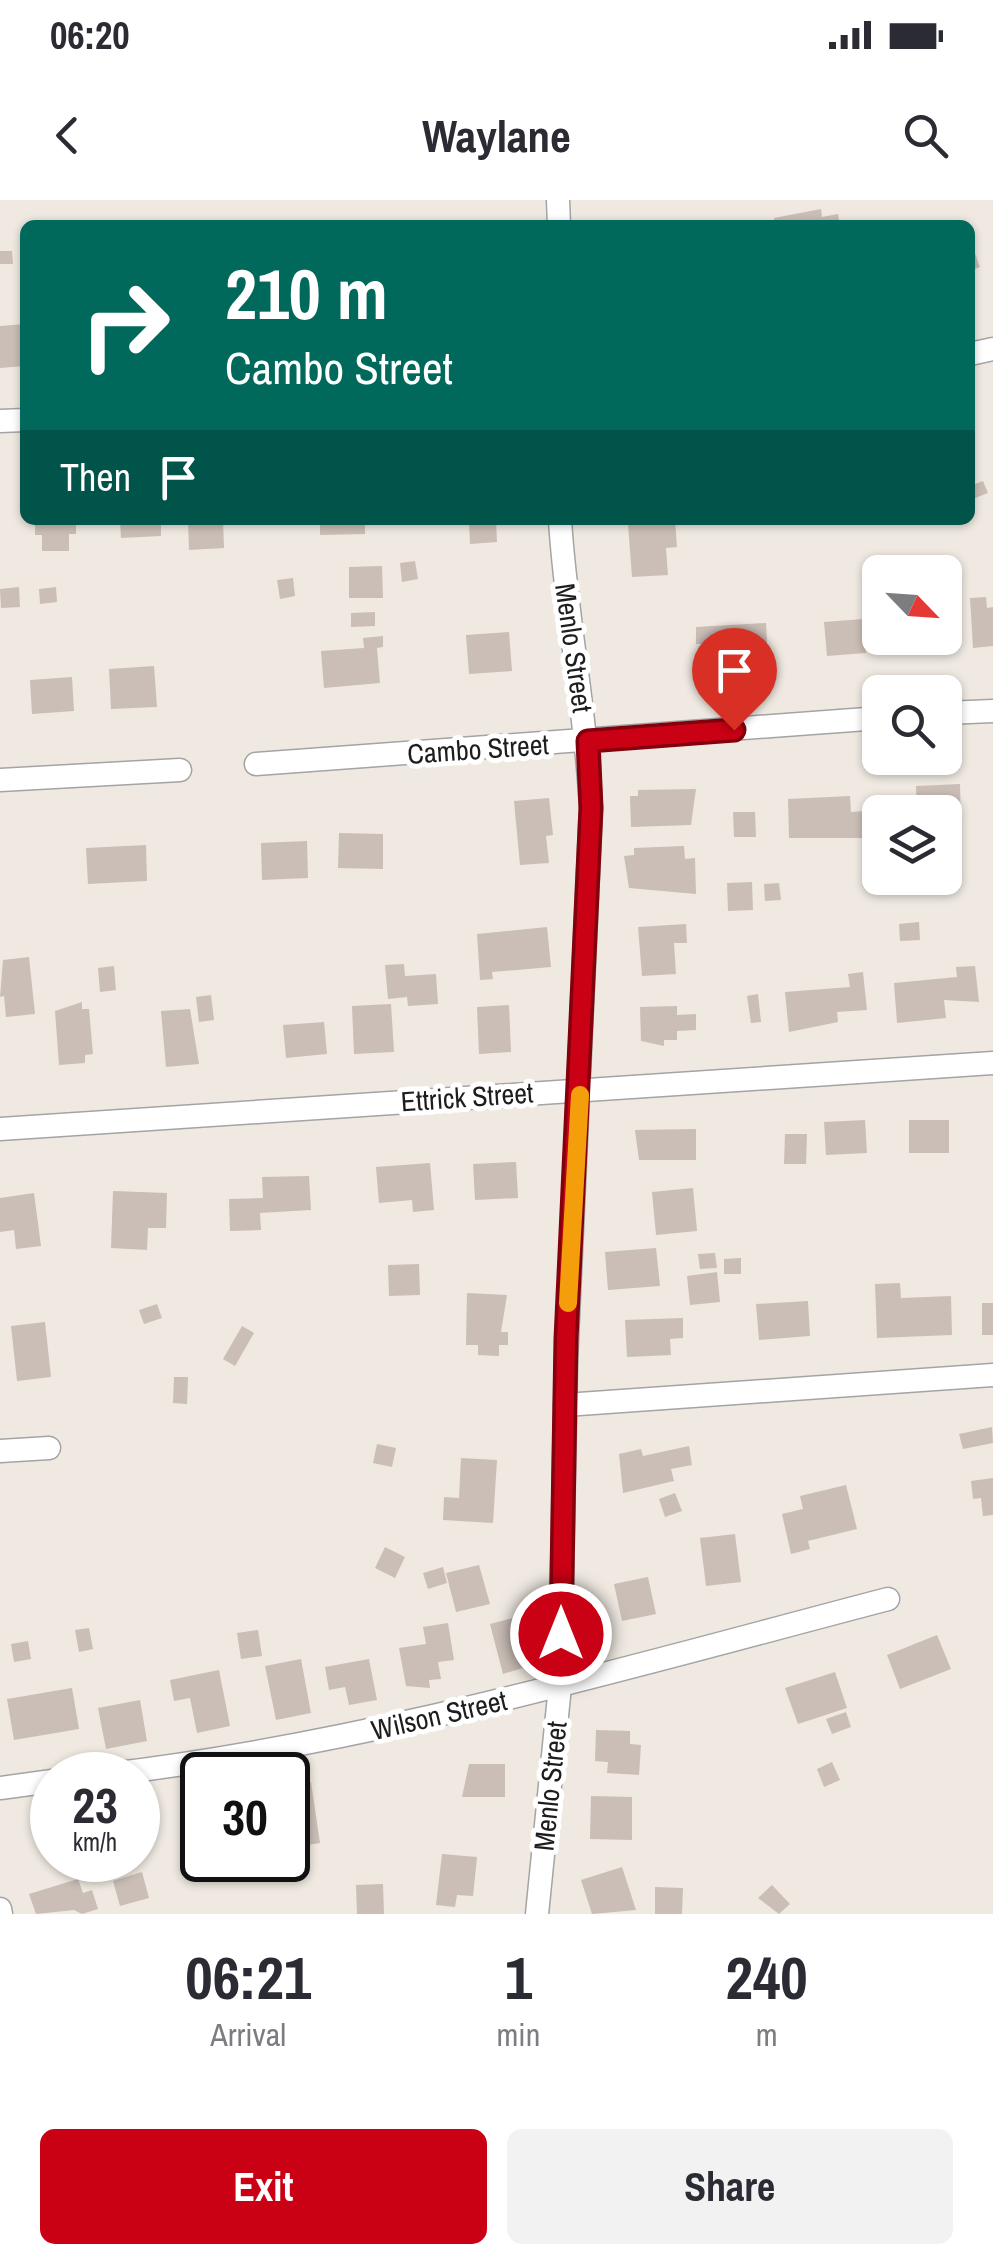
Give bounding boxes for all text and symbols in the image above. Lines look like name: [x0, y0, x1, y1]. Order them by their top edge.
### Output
text: 06:20: [50, 10, 130, 61]
text: Waylane: [422, 105, 571, 166]
icon: back: [40, 108, 95, 163]
icon: search: [898, 108, 953, 163]
text: 210 m: [225, 247, 388, 341]
icon: right: [60, 260, 190, 390]
text: Cambo Street: [225, 337, 453, 398]
icon: arrive: [151, 450, 206, 505]
text: Then: [60, 452, 131, 503]
north arrow: [862, 555, 962, 655]
map controls: [862, 555, 962, 895]
street label: Menlo Street: [546, 581, 602, 715]
pin: [692, 628, 777, 731]
icon: arrive: [707, 643, 762, 698]
button: search: [862, 675, 962, 775]
street label: Cambo Street: [406, 725, 550, 773]
button: layers: [862, 795, 962, 895]
street label: Ettrick Street: [399, 1073, 535, 1121]
position arrow: [509, 1582, 613, 1686]
street label: Wilson Street: [368, 1681, 510, 1749]
street label: Menlo Street: [524, 1719, 576, 1853]
speed limit sign: 30: [180, 1752, 310, 1882]
text: 23: [72, 1771, 118, 1839]
text: km/h: [73, 1825, 117, 1859]
text: 06:21: [185, 1937, 311, 2018]
text: 1: [505, 1937, 532, 2018]
text: 240: [726, 1937, 808, 2018]
text: Arrival: [210, 2013, 286, 2056]
text: min: [496, 2013, 540, 2056]
text: m: [756, 2013, 778, 2056]
button: Exit: [40, 2129, 487, 2244]
button: Share: [507, 2129, 953, 2244]

